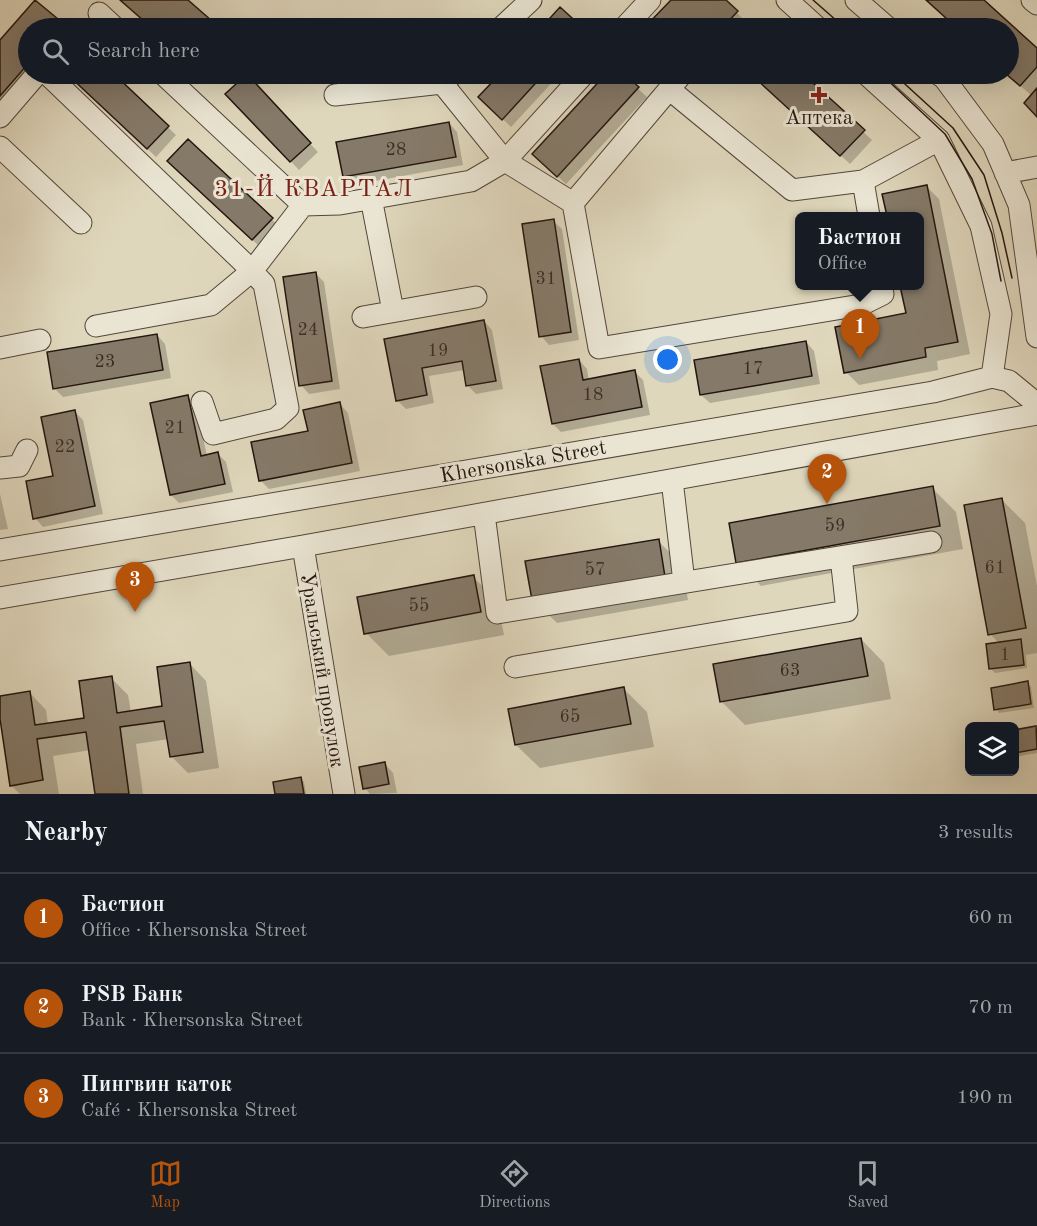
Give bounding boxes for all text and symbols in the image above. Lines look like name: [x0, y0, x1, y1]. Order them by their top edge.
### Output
search box: [18, 18, 1019, 84]
icon: search: [39, 35, 72, 68]
text: Search here: [87, 40, 200, 62]
marker: Аптека: [812, 88, 826, 102]
place label: Аптека: [785, 108, 853, 129]
house number: 28: [386, 141, 406, 159]
district label: 31-Й КВАРТАЛ: [214, 173, 414, 202]
popup: [795, 212, 924, 290]
text: Бастион: [818, 227, 901, 249]
text: Office: [818, 254, 867, 274]
house number: 31: [536, 270, 556, 288]
pin: 1: [840, 310, 880, 359]
house number: 24: [298, 321, 318, 339]
house number: 19: [428, 342, 448, 360]
your location: [653, 345, 682, 374]
house number: 23: [95, 353, 115, 371]
house number: 17: [743, 360, 763, 378]
house number: 18: [583, 386, 603, 404]
house number: 21: [165, 419, 185, 437]
house number: 22: [55, 438, 75, 456]
street label: Khersonska Street: [439, 438, 608, 487]
pin: 2: [808, 454, 846, 504]
house number: 59: [825, 517, 845, 535]
house number: 61: [985, 559, 1005, 577]
house number: 57: [585, 561, 605, 579]
pin: 3: [116, 562, 154, 612]
street label: Уральський провулок: [296, 571, 347, 770]
house number: 55: [409, 597, 429, 615]
house number: 1: [1000, 646, 1010, 664]
house number: 63: [780, 662, 800, 680]
house number: 65: [560, 708, 580, 726]
map controls: [965, 722, 1019, 776]
button: layers: [965, 722, 1019, 776]
text: Nearby: [24, 820, 108, 846]
text: 3 results: [938, 823, 1013, 843]
text: Бастион: [81, 894, 165, 916]
text: 1: [38, 908, 49, 928]
text: 60 m: [968, 908, 1013, 928]
text: Office · Khersonska Street: [81, 921, 307, 941]
text: PSB Банк: [81, 984, 183, 1006]
text: 2: [38, 998, 49, 1018]
text: 70 m: [968, 998, 1013, 1018]
text: Bank · Khersonska Street: [81, 1011, 303, 1031]
text: Пингвин каток: [81, 1074, 232, 1096]
text: 3: [38, 1088, 49, 1108]
text: 190 m: [957, 1088, 1013, 1108]
text: Café · Khersonska Street: [81, 1101, 297, 1121]
tab: Map: [149, 1157, 182, 1213]
tab: Directions: [479, 1157, 550, 1213]
tab: Saved: [848, 1157, 888, 1213]

